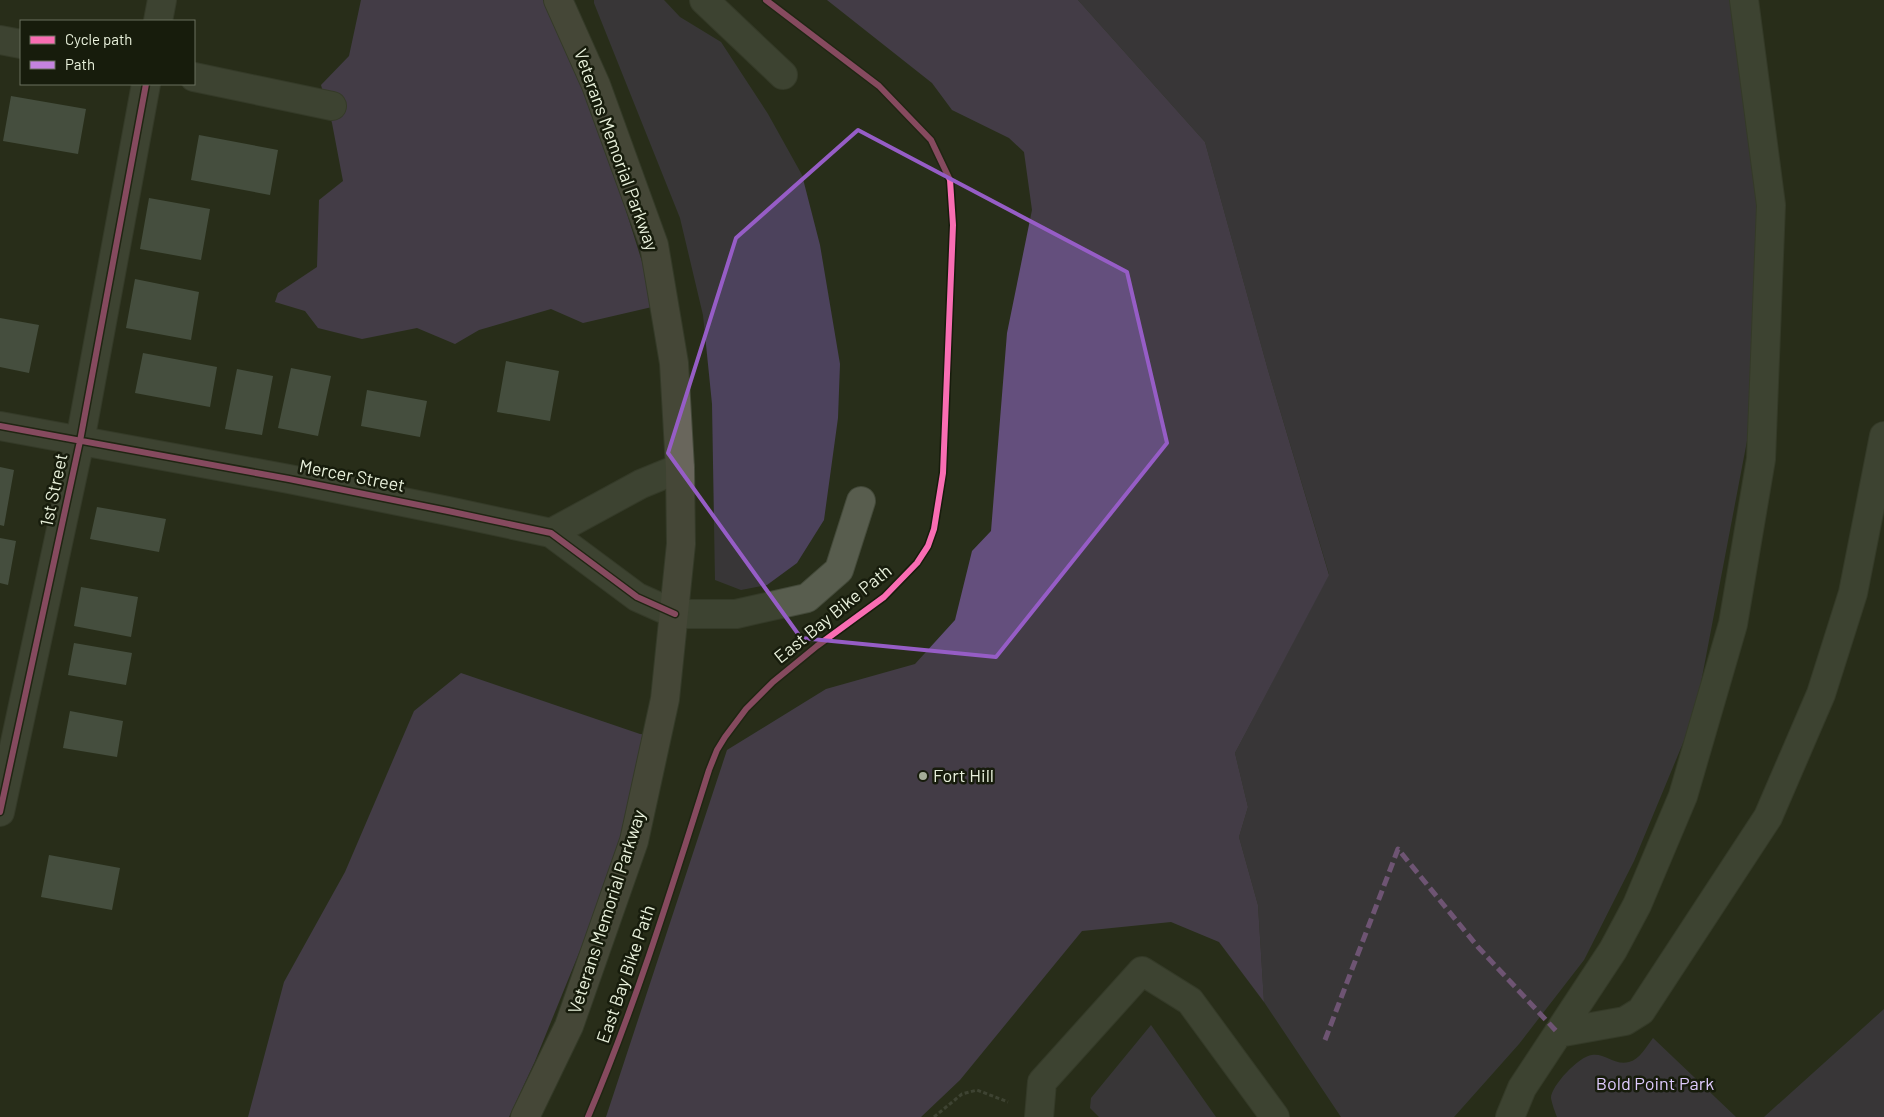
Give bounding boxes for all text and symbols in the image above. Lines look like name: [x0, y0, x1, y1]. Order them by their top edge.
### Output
legend: [20, 20, 195, 85]
text: Cycle path: [65, 30, 132, 48]
street label: Veterans Memorial Parkway: [570, 46, 664, 254]
text: Path: [65, 55, 95, 73]
street label: 1st Street: [35, 451, 71, 528]
street label: Mercer Street: [298, 454, 407, 496]
street label: East Bay Bike Path: [769, 559, 896, 667]
place label: Fort Hill: [933, 764, 994, 786]
marker: Fort Hill: [917, 770, 929, 782]
street label: Veterans Memorial Parkway: [563, 807, 649, 1017]
street label: East Bay Bike Path: [591, 902, 659, 1046]
park label: Bold Point Park: [1596, 1072, 1714, 1094]

